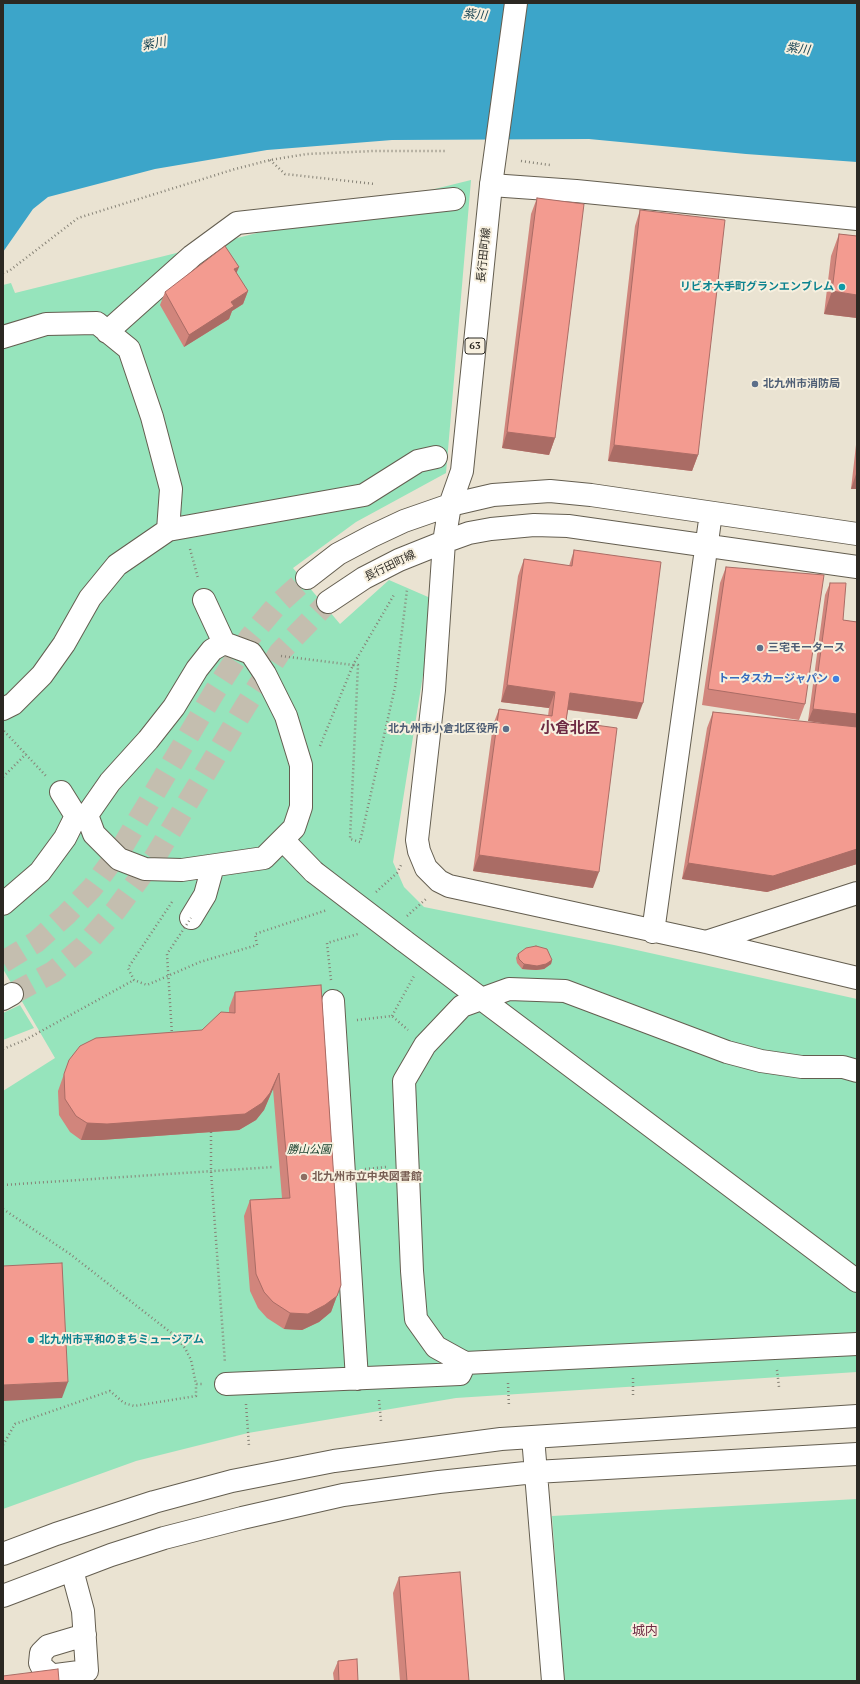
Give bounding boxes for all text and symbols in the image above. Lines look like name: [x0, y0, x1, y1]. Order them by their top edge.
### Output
water label: 紫川: [462, 7, 488, 23]
water label: 紫川: [141, 35, 167, 53]
water label: 紫川: [785, 40, 811, 58]
street label: 長行田町線: [475, 227, 493, 283]
place label: リビオ大手町グランエンブレム: [680, 280, 834, 294]
marker: リビオ大手町グランエンブレム: [837, 282, 847, 292]
road number: 63: [465, 338, 485, 354]
place label: 北九州市消防局: [763, 377, 840, 391]
marker: 北九州市消防局: [750, 379, 760, 389]
street label: 長行田町線: [362, 548, 418, 584]
place label: 三宅モータース: [768, 641, 845, 655]
marker: 三宅モータース: [755, 643, 765, 653]
place label: トータスカージャパン: [718, 672, 828, 686]
marker: トータスカージャパン: [831, 674, 841, 684]
district label: 小倉北区: [540, 720, 600, 738]
place label: 北九州市小倉北区役所: [388, 722, 498, 736]
marker: 北九州市小倉北区役所: [501, 724, 511, 734]
park label: 勝山公園: [287, 1143, 331, 1157]
place label: 北九州市立中央図書館: [312, 1170, 422, 1184]
marker: 北九州市立中央図書館: [299, 1172, 309, 1182]
place label: 北九州市平和のまちミュージアム: [39, 1333, 204, 1347]
marker: 北九州市平和のまちミュージアム: [26, 1335, 36, 1345]
district label: 城内: [632, 1623, 658, 1639]

